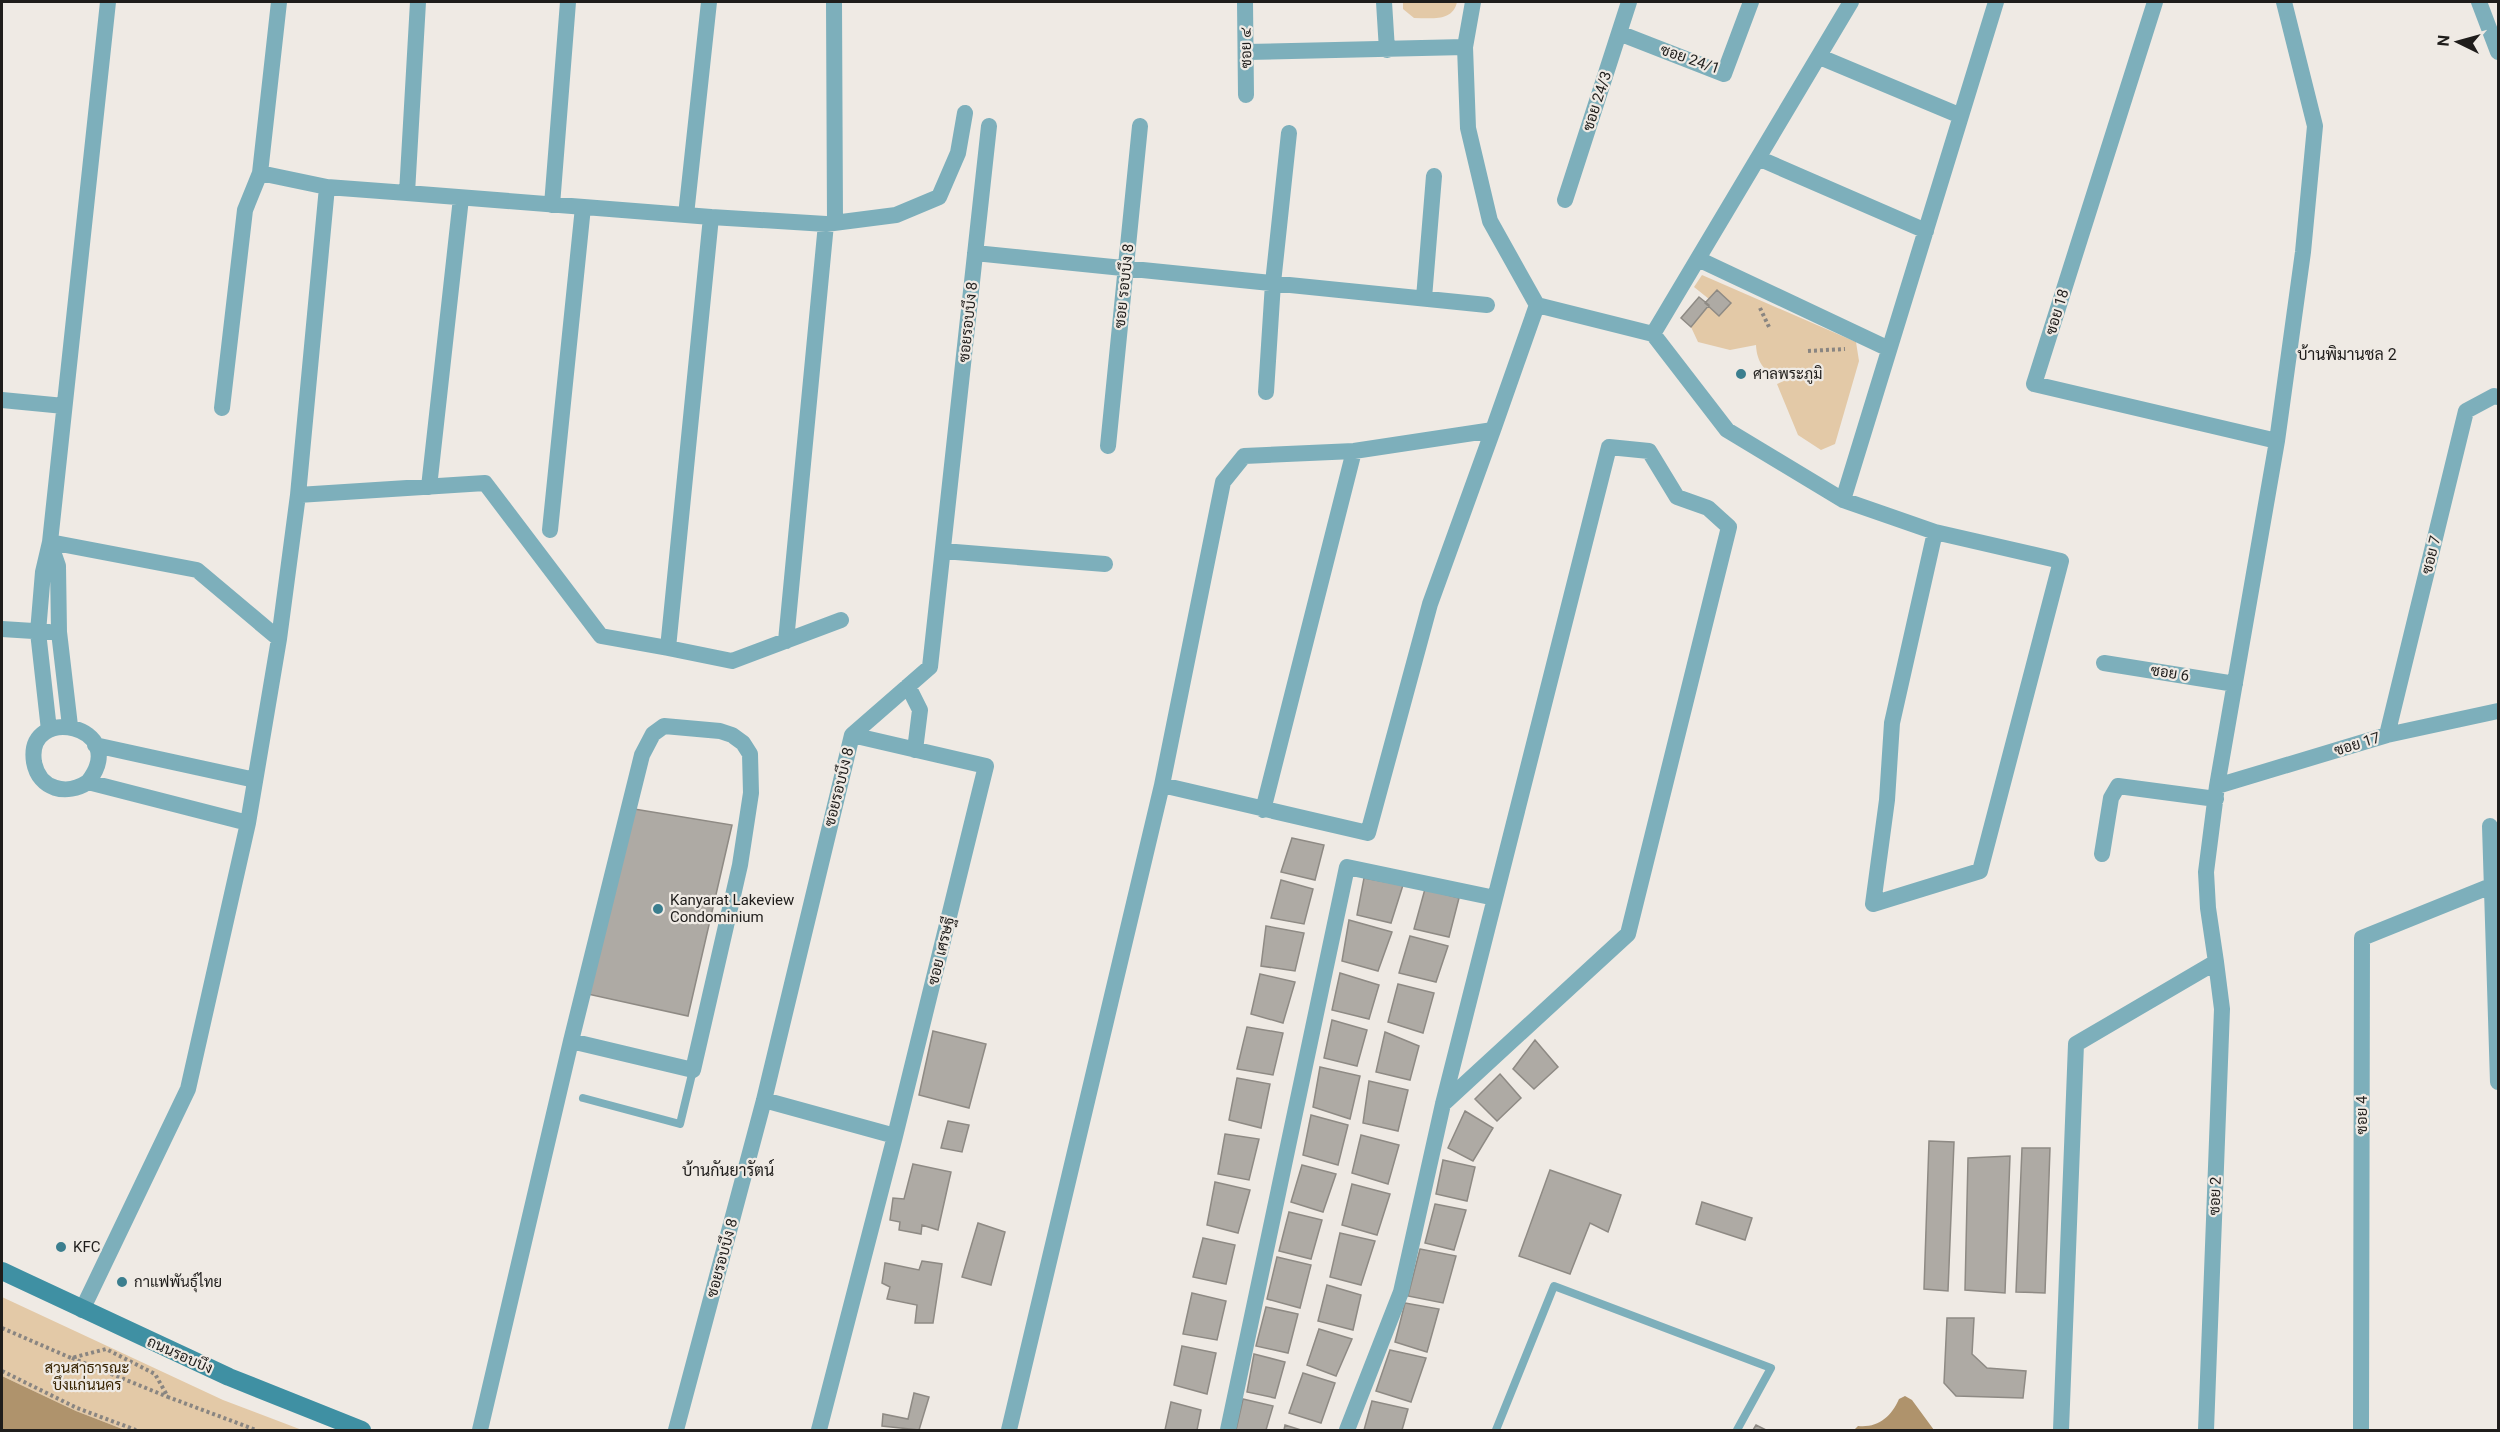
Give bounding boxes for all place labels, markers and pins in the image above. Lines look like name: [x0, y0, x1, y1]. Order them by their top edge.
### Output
place label: ศาลพระภูมิ: [1753, 365, 1823, 384]
marker: ศาลพระภูมิ: [1734, 367, 1748, 381]
place label: Kanyarat Lakeview Condominium: [670, 891, 794, 926]
marker: Kanyarat Lakeview Condominium: [651, 902, 665, 916]
place label: KFC: [73, 1238, 101, 1256]
marker: KFC: [54, 1240, 68, 1254]
place label: กาแฟพันธุ์ไทย: [134, 1272, 222, 1293]
marker: กาแฟพันธุ์ไทย: [115, 1275, 129, 1289]

